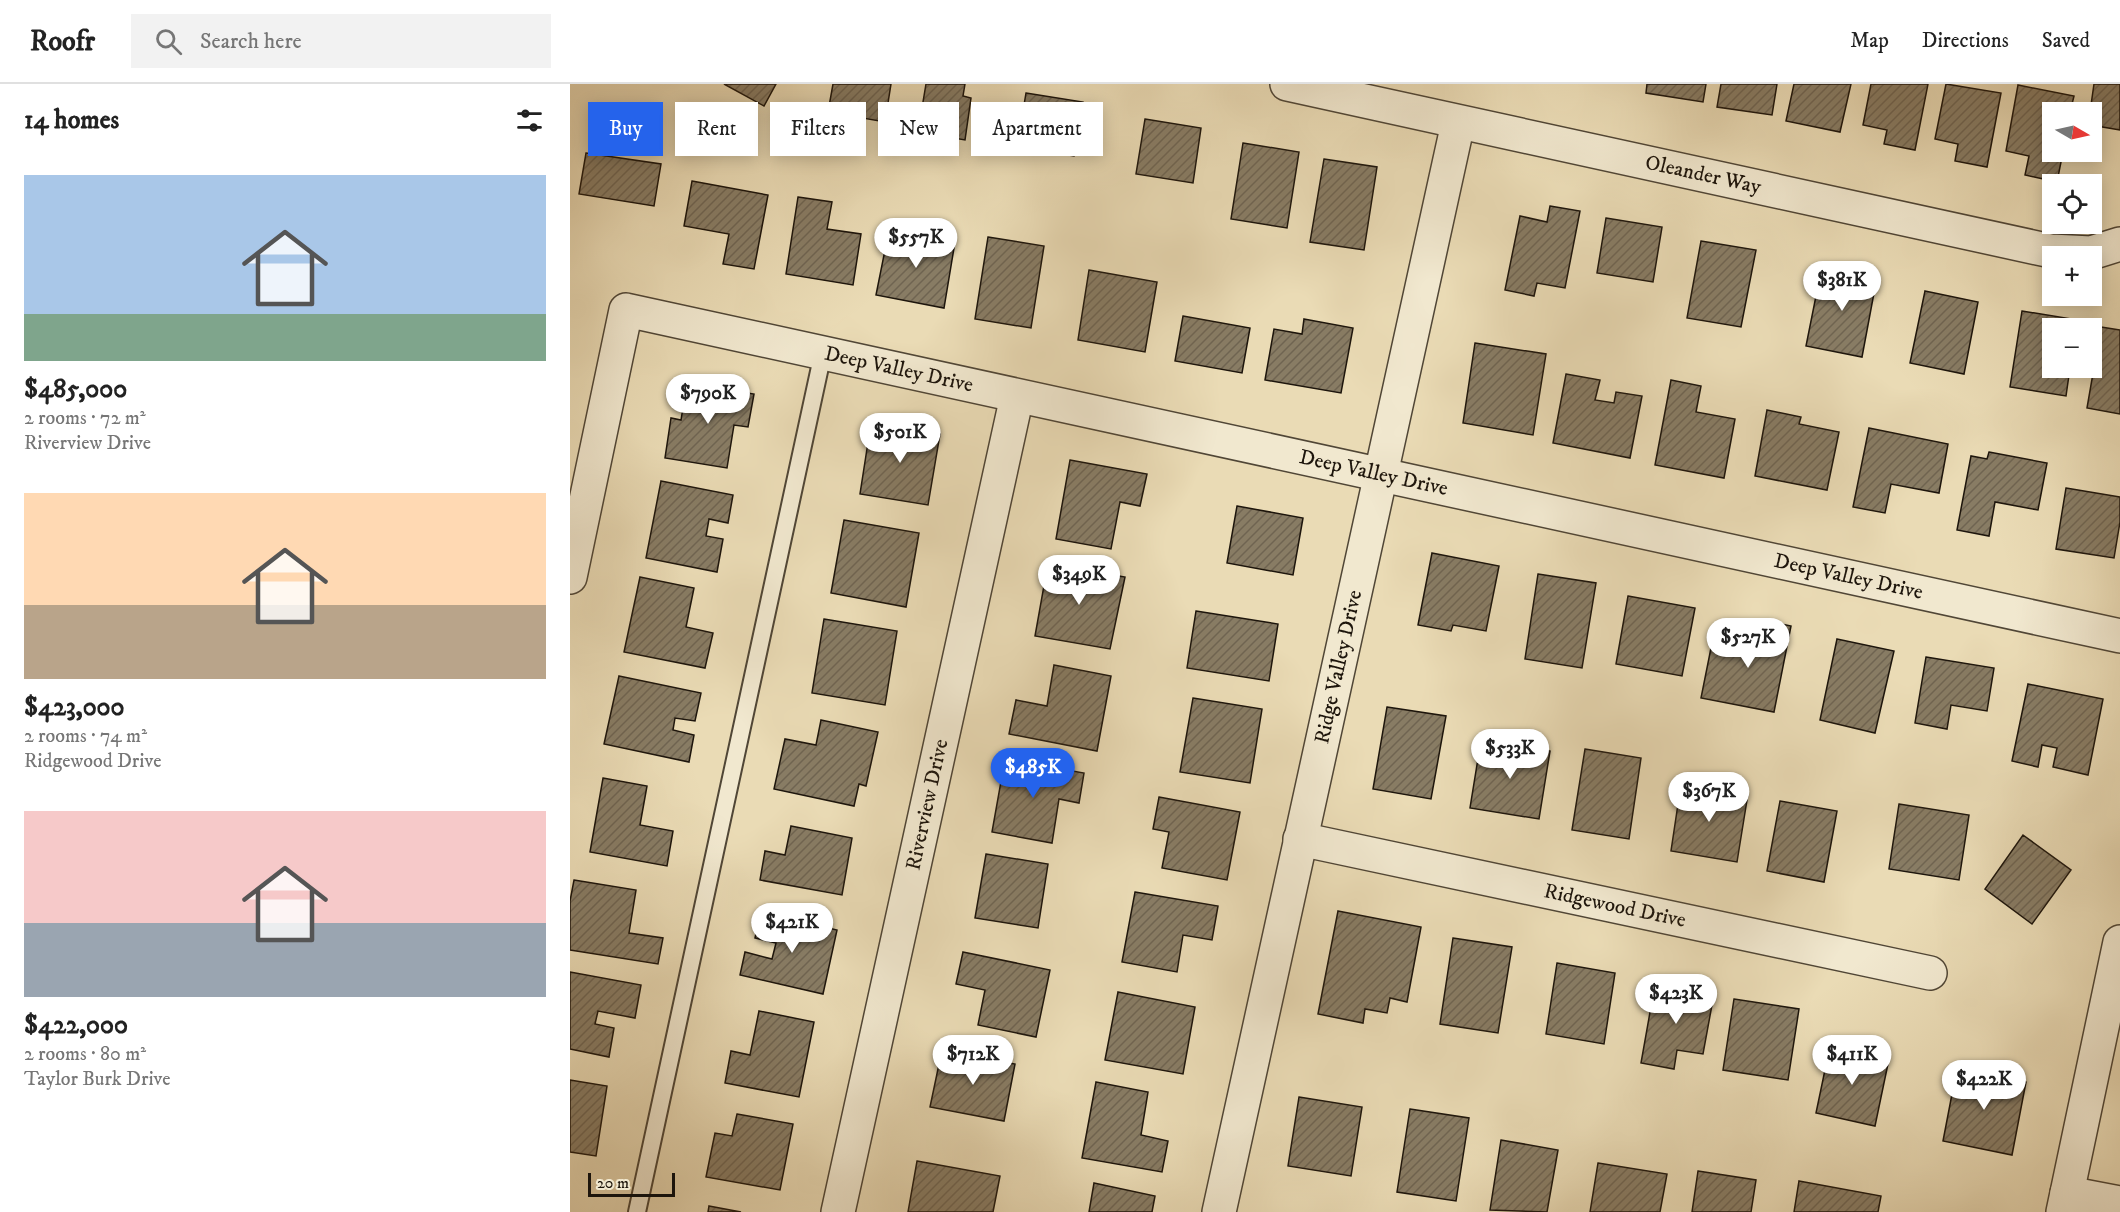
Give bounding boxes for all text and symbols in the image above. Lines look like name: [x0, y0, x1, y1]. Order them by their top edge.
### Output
search box: [131, 14, 551, 68]
text: Roofr: [30, 24, 95, 59]
icon: search: [152, 25, 185, 58]
text: Search here: [200, 28, 302, 55]
text: Map: [1850, 28, 1889, 54]
text: Directions: [1922, 28, 2009, 54]
text: Saved: [2042, 28, 2090, 54]
chip: Buy: [588, 102, 663, 156]
chip: Rent: [675, 102, 758, 156]
chip: Filters: [770, 102, 866, 156]
chip: New: [878, 102, 959, 156]
chip: Apartment: [971, 102, 1103, 156]
north arrow: [2042, 102, 2102, 162]
map controls: [2042, 102, 2102, 378]
text: 14 homes: [24, 104, 119, 137]
icon: filters: [513, 104, 546, 137]
street label: Oleander Way: [1643, 150, 1764, 200]
button: locate: [2042, 174, 2102, 234]
icon: home: [231, 214, 339, 322]
pin: $557K: [874, 218, 958, 269]
text: $557K: [888, 225, 944, 250]
button: +: [2042, 246, 2102, 306]
pin: $381K: [1800, 261, 1884, 312]
text: $381K: [1817, 268, 1867, 293]
button: −: [2042, 318, 2102, 378]
street label: Deep Valley Drive: [822, 341, 976, 398]
text: $485,000: [24, 373, 127, 406]
pin: $790K: [666, 374, 750, 425]
text: $790K: [680, 381, 736, 406]
text: 2 rooms · 72 m²: [24, 406, 146, 431]
pin: $501K: [858, 413, 942, 464]
text: $501K: [874, 420, 926, 445]
text: Riverview Drive: [24, 431, 151, 456]
street label: Deep Valley Drive: [1297, 444, 1451, 502]
icon: home: [231, 532, 339, 640]
street label: Deep Valley Drive: [1772, 548, 1926, 606]
pin: $349K: [1037, 555, 1121, 606]
text: $349K: [1052, 562, 1106, 587]
street label: Ridge Valley Drive: [1309, 587, 1368, 746]
pin: $527K: [1706, 618, 1790, 669]
text: $527K: [1721, 625, 1775, 650]
text: $423,000: [24, 691, 125, 724]
text: 2 rooms · 74 m²: [24, 724, 147, 749]
pin: $533K: [1468, 729, 1552, 780]
street label: Riverview Drive: [900, 736, 954, 873]
text: $533K: [1485, 736, 1535, 761]
pin: $485K: [991, 748, 1075, 799]
text: Ridgewood Drive: [24, 749, 161, 774]
text: $485K: [1005, 755, 1061, 780]
pin: $367K: [1667, 772, 1751, 823]
text: $367K: [1682, 779, 1736, 804]
icon: home: [231, 850, 339, 958]
street label: Ridgewood Drive: [1542, 878, 1689, 934]
pin: $421K: [750, 903, 834, 954]
text: $421K: [765, 910, 819, 935]
pin: $423K: [1634, 974, 1718, 1025]
text: $423K: [1649, 981, 1703, 1006]
text: $422,000: [24, 1009, 128, 1042]
pin: $712K: [931, 1035, 1015, 1086]
pin: $411K: [1810, 1035, 1894, 1086]
text: 2 rooms · 80 m²: [24, 1042, 146, 1067]
text: $712K: [947, 1042, 999, 1067]
text: $411K: [1826, 1042, 1878, 1067]
pin: $422K: [1942, 1060, 2026, 1111]
text: Taylor Burk Drive: [24, 1067, 171, 1092]
text: $422K: [1956, 1067, 2012, 1092]
scale bar: [588, 1170, 675, 1198]
text: 20 m: [597, 1173, 629, 1193]

